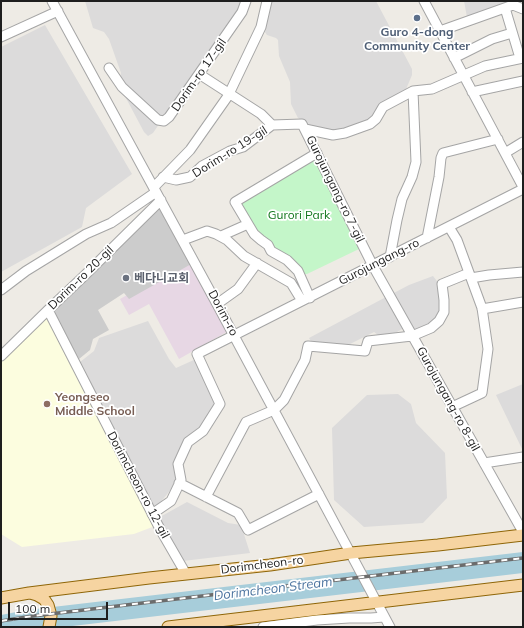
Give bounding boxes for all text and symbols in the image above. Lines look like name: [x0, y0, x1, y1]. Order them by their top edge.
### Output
marker: Guro 4-dong Community Center: [412, 13, 422, 23]
place label: Guro 4-dong Community Center: [364, 25, 470, 53]
street label: Dorim-ro 17-gil: [169, 36, 229, 114]
street label: Dorim-ro 19-gil: [190, 123, 270, 181]
street label: Gurojungang-ro 7-gil: [303, 133, 367, 245]
park label: Gurori Park: [268, 208, 330, 222]
street label: Gurojungang-ro: [336, 235, 422, 289]
street label: Dorim-ro 20-gil: [45, 243, 117, 313]
place label: 베다니교회: [134, 271, 189, 285]
marker: 베다니교회: [121, 273, 131, 283]
street label: Dorim-ro: [205, 288, 241, 338]
street label: Gurojungang-ro 8-gil: [413, 344, 483, 454]
place label: Yeongseo Middle School: [55, 390, 135, 418]
marker: Yeongseo Middle School: [42, 399, 52, 409]
street label: Dorimcheon-ro 12-gil: [104, 429, 172, 541]
street label: Dorimcheon-ro: [220, 553, 304, 577]
water label: Dorimcheon Stream: [213, 574, 333, 604]
scale bar: [10, 594, 110, 620]
text: 100 m: [15, 601, 50, 616]

